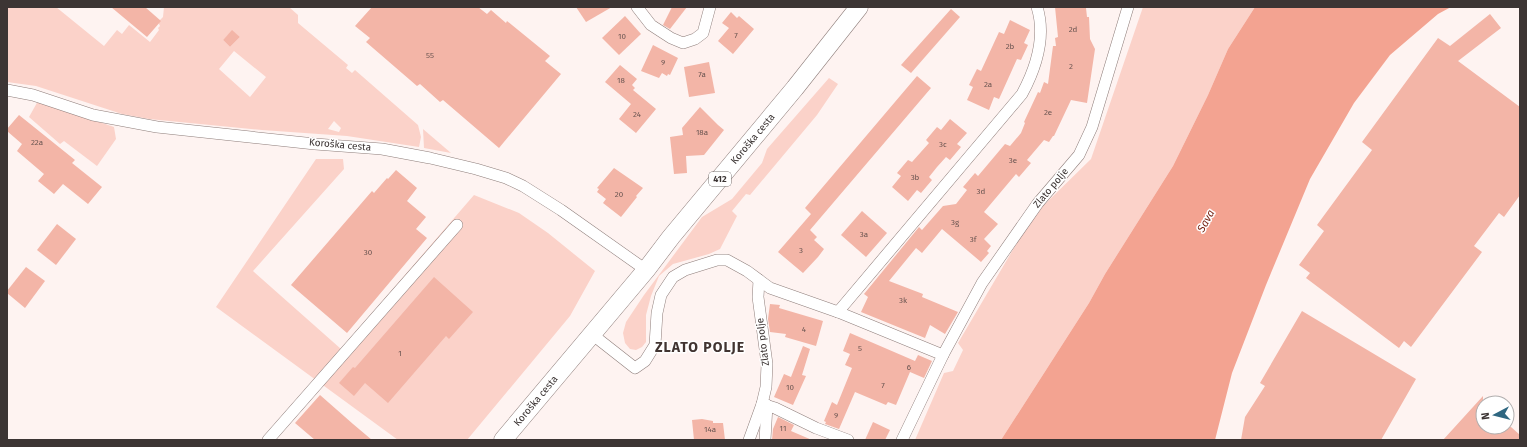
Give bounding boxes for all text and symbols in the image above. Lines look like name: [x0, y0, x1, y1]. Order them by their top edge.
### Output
house number: 2d: [1069, 25, 1078, 34]
house number: 7: [734, 31, 738, 40]
house number: 10: [618, 32, 626, 41]
house number: 2b: [1006, 42, 1015, 51]
house number: 55: [426, 51, 434, 60]
house number: 9: [661, 58, 665, 67]
house number: 2: [1069, 62, 1073, 71]
house number: 7a: [698, 70, 706, 79]
house number: 18: [617, 76, 626, 85]
house number: 2a: [984, 80, 992, 89]
house number: 2e: [1044, 108, 1052, 117]
house number: 24: [633, 110, 642, 119]
street label: Koroška cesta: [728, 111, 778, 167]
house number: 18a: [696, 128, 708, 137]
street label: Koroška cesta: [308, 136, 372, 154]
house number: 22a: [31, 138, 43, 147]
house number: 3c: [939, 140, 947, 149]
house number: 3e: [1009, 156, 1017, 165]
street label: Zlato polje: [1031, 166, 1071, 210]
road number: 412: [709, 172, 731, 186]
house number: 3b: [911, 173, 920, 182]
house number: 3d: [977, 187, 986, 196]
house number: 20: [615, 190, 624, 199]
water label: Sava: [1194, 207, 1217, 235]
house number: 3g: [951, 218, 960, 227]
house number: 3a: [860, 230, 868, 239]
house number: 3f: [970, 235, 978, 244]
house number: 3: [799, 246, 803, 255]
house number: 30: [364, 248, 373, 257]
house number: 3k: [899, 296, 908, 305]
street label: Zlato polje: [754, 317, 772, 367]
house number: 4: [802, 325, 807, 334]
district label: ZLATO POLJE: [655, 339, 745, 356]
house number: 5: [858, 344, 862, 353]
house number: 1: [398, 349, 402, 358]
house number: 6: [907, 363, 911, 372]
street label: Koroška cesta: [511, 373, 561, 429]
house number: 7: [881, 381, 885, 390]
house number: 10: [786, 383, 794, 392]
north arrow: [1475, 395, 1515, 435]
house number: 9: [834, 411, 838, 420]
text: N: [1479, 412, 1492, 421]
house number: 11: [780, 424, 786, 433]
house number: 14a: [704, 425, 716, 434]

